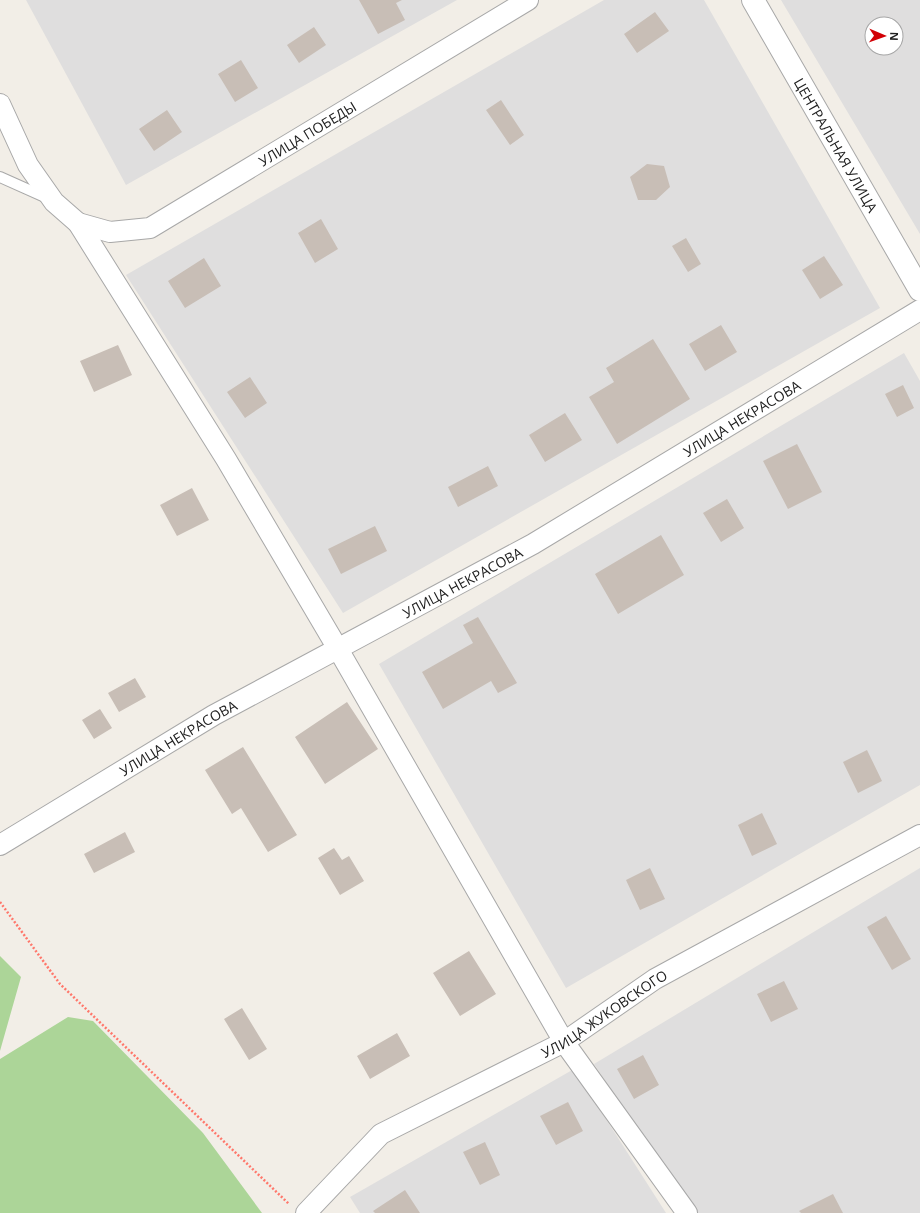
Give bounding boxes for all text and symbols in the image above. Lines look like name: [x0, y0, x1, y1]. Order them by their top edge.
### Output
north arrow: [864, 16, 904, 56]
text: N: [887, 32, 902, 41]
street label: ЦЕНТРАЛЬНАЯ УЛИЦА: [790, 74, 883, 216]
street label: УЛИЦА ПОБЕДЫ: [255, 96, 360, 170]
street label: УЛИЦА НЕКРАСОВА: [679, 375, 804, 461]
street label: УЛИЦА НЕКРАСОВА: [399, 542, 526, 622]
street label: УЛИЦА НЕКРАСОВА: [116, 695, 240, 780]
street label: УЛИЦА ЖУКОВСКОГО: [538, 965, 670, 1061]

